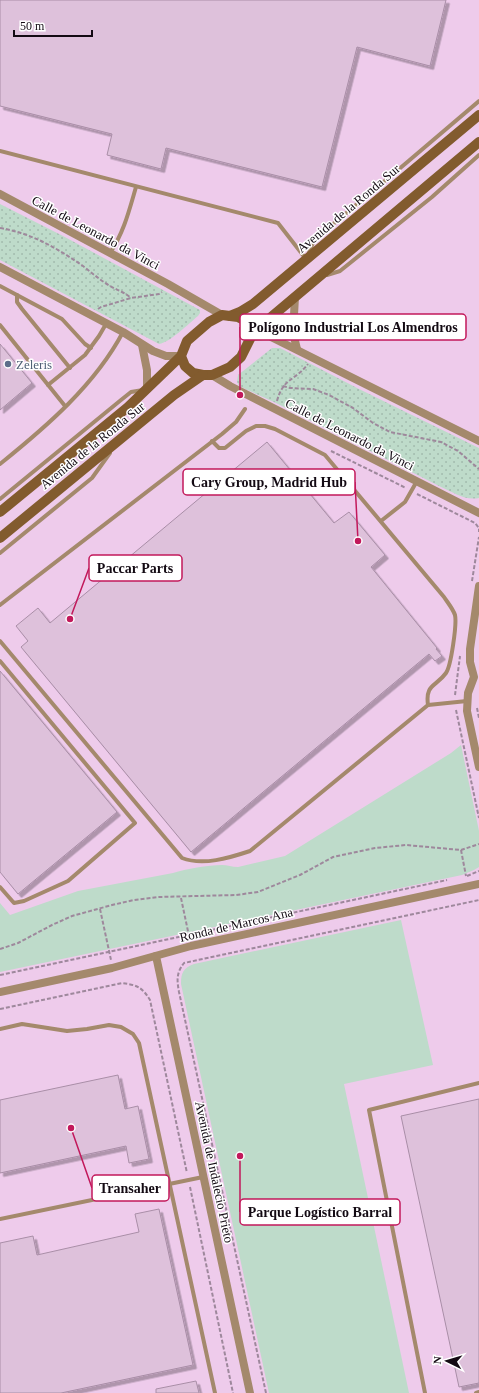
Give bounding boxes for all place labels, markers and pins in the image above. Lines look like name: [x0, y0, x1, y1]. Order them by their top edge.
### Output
callout: Polígono Industrial Los Almendros: [240, 314, 466, 340]
place label: Zeleris: [16, 357, 52, 372]
marker: Zeleris: [3, 359, 13, 369]
callout: Cary Group, Madrid Hub: [183, 469, 355, 495]
callout: Paccar Parts: [89, 555, 182, 581]
callout: Transaher: [92, 1175, 169, 1201]
callout: Parque Logístico Barral: [240, 1199, 400, 1225]

